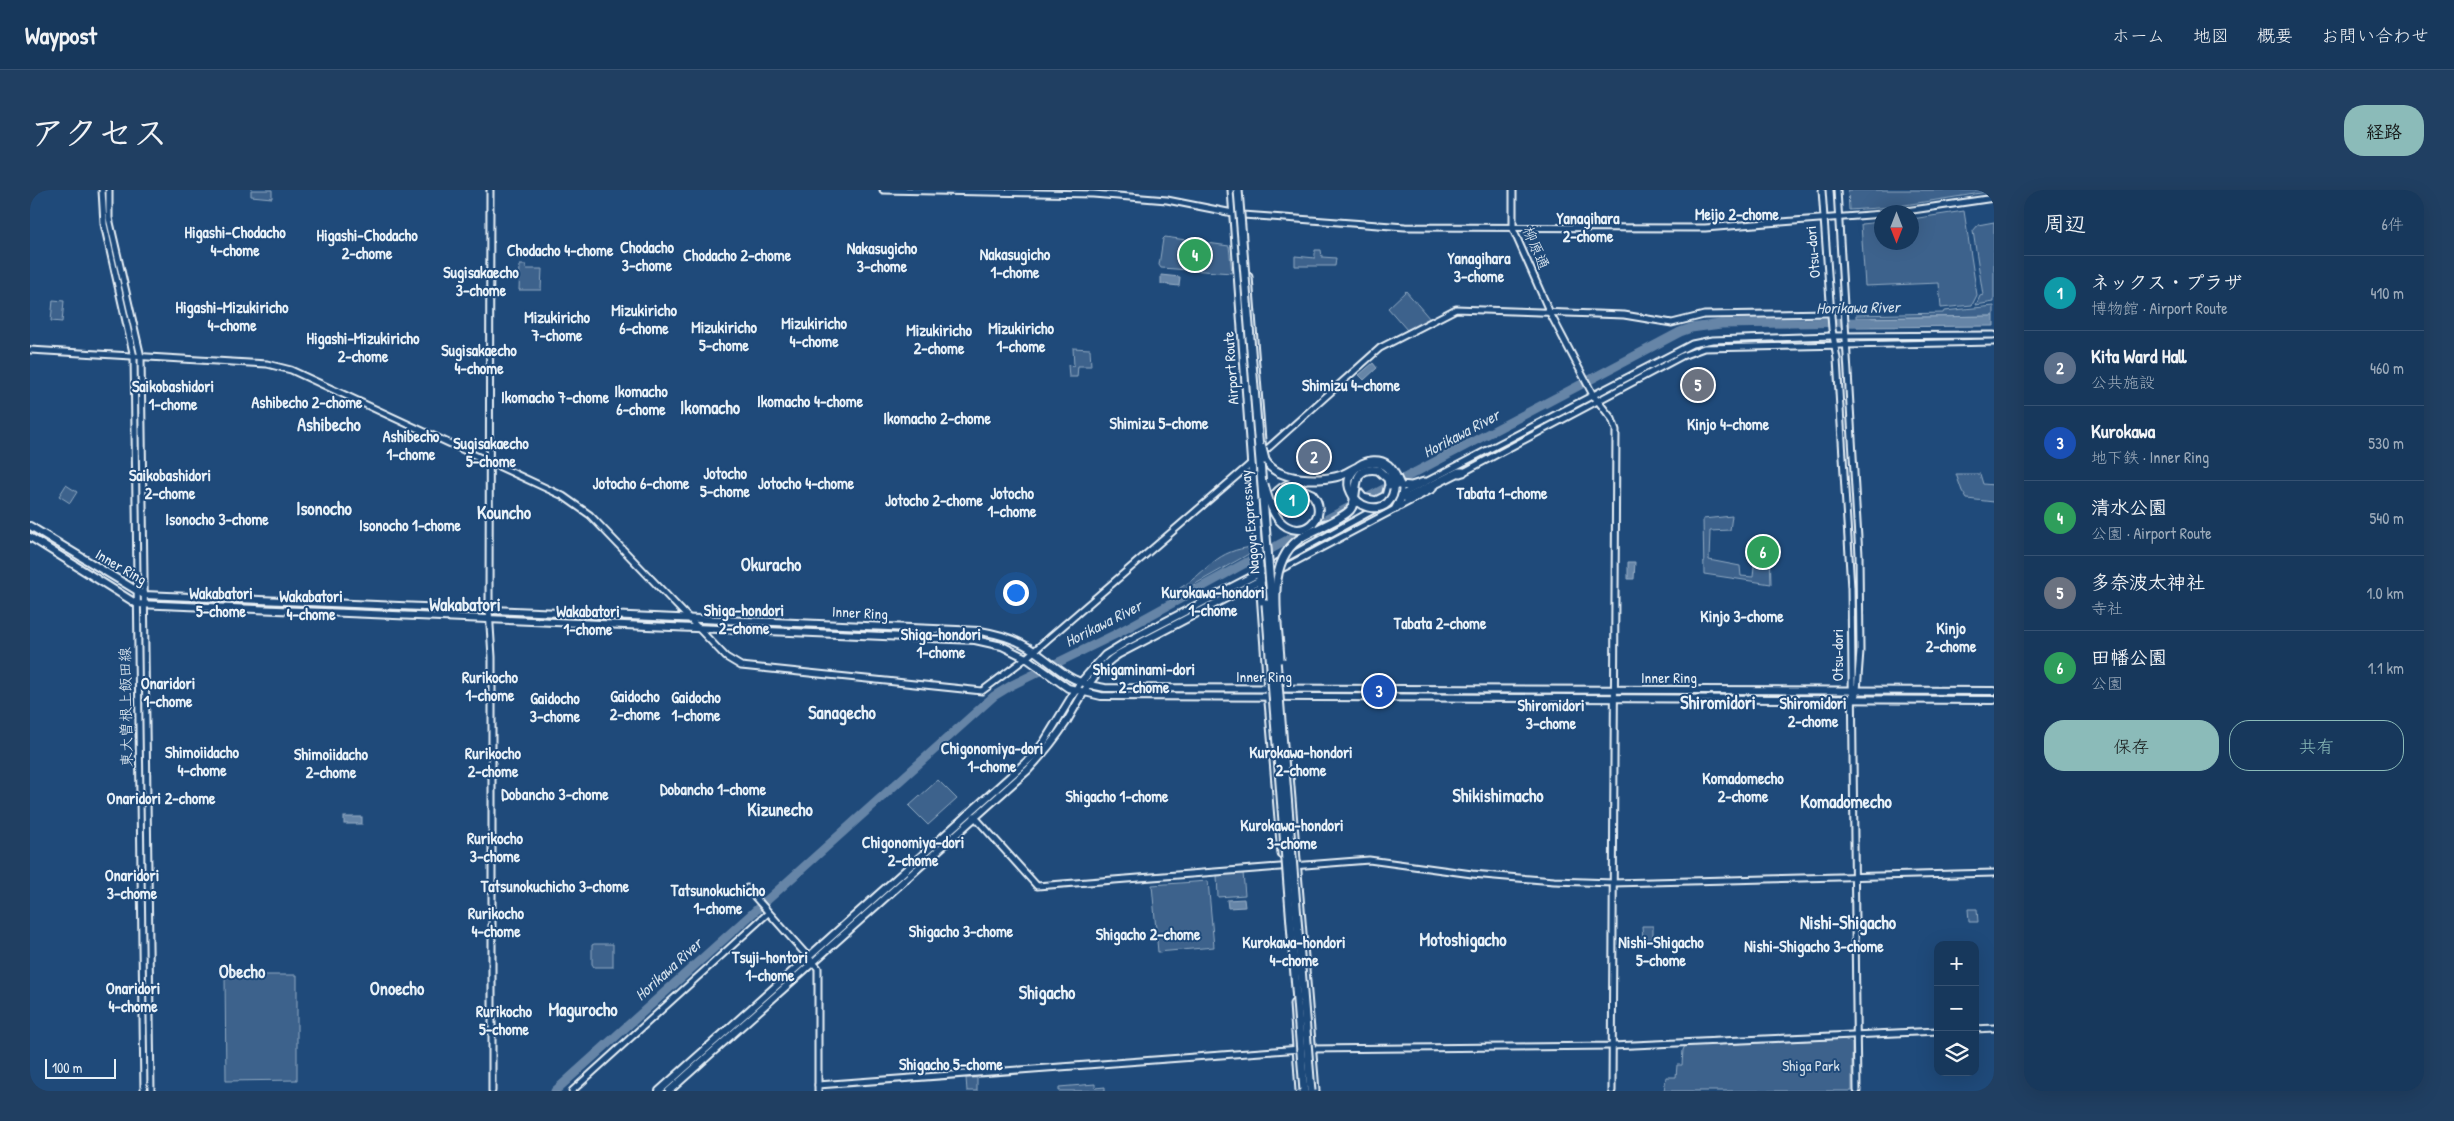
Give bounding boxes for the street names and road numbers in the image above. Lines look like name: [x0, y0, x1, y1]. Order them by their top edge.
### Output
street label: 柳原通: [1518, 223, 1555, 273]
street label: Otsu-dori: [1800, 225, 1825, 279]
street label: Airport Route: [1217, 331, 1244, 405]
street label: Nagoya Expressway: [1234, 469, 1265, 575]
street label: Inner Ring: [92, 543, 151, 590]
street label: Inner Ring: [832, 601, 889, 624]
street label: Otsu-dori: [1827, 629, 1848, 681]
street label: 東大曽根上飯田線: [114, 647, 137, 767]
street label: Inner Ring: [1236, 666, 1292, 687]
street label: Inner Ring: [1641, 667, 1697, 688]

